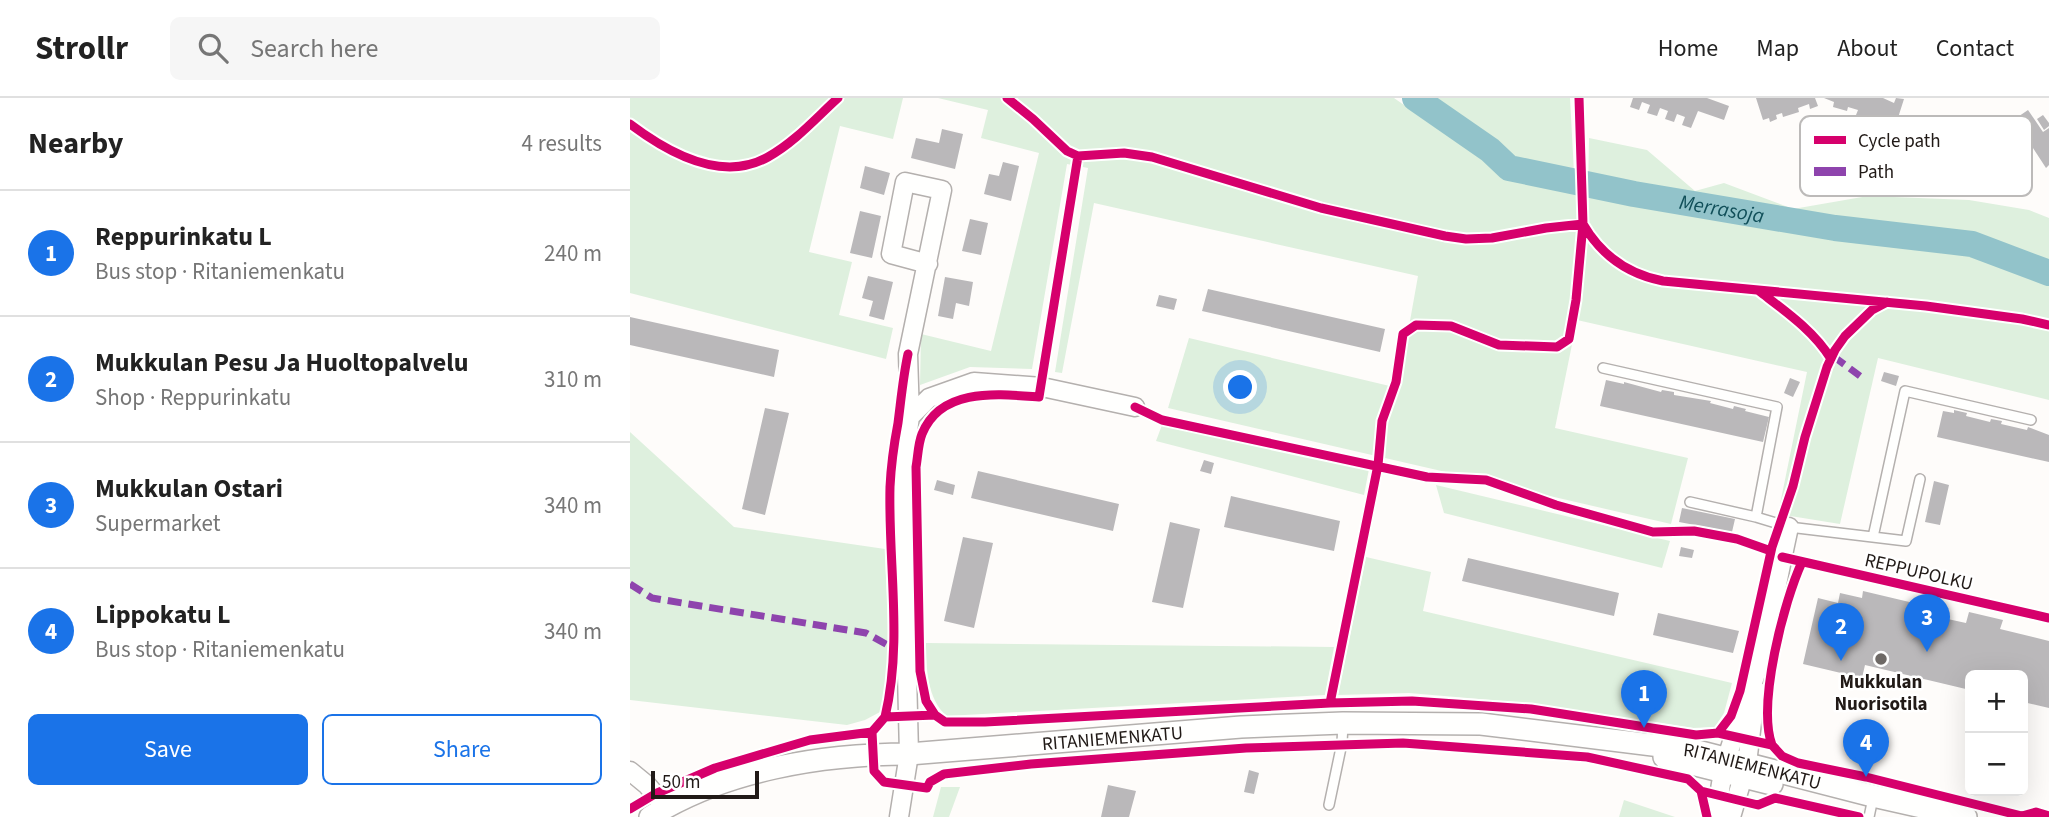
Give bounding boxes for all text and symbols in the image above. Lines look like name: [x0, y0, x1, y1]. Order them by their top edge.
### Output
search box: [170, 17, 660, 80]
text: Strollr: [35, 25, 128, 72]
icon: search: [194, 29, 232, 67]
text: Search here: [250, 30, 378, 67]
text: Home: [1658, 31, 1718, 66]
text: Map: [1756, 31, 1799, 66]
text: About: [1837, 31, 1898, 66]
text: Contact: [1936, 31, 2014, 66]
legend: [1800, 116, 2032, 196]
text: Nearby: [28, 122, 123, 165]
text: 4 results: [522, 127, 602, 160]
text: Cycle path: [1858, 128, 1940, 155]
text: Path: [1858, 159, 1894, 186]
water label: Merrasoja: [1677, 187, 1766, 231]
text: Reppurinkatu L: [95, 218, 272, 255]
text: 1: [45, 237, 57, 270]
text: 240 m: [544, 237, 602, 270]
text: Bus stop · Ritaniemenkatu: [95, 255, 345, 288]
text: Mukkulan Pesu Ja Huoltopalvelu: [95, 344, 469, 381]
text: 2: [45, 363, 57, 396]
text: 310 m: [544, 363, 602, 396]
your location: [1223, 370, 1257, 404]
text: Shop · Reppurinkatu: [95, 381, 291, 414]
text: Mukkulan Ostari: [95, 470, 283, 507]
text: 3: [45, 489, 57, 522]
text: 340 m: [544, 489, 602, 522]
text: Supermarket: [95, 507, 221, 540]
street label: REPPUPOLKU: [1862, 547, 1975, 598]
pin: 3: [1904, 594, 1950, 652]
text: Lippokatu L: [95, 596, 230, 633]
pin: 2: [1818, 603, 1864, 661]
text: 4: [45, 615, 57, 648]
text: 340 m: [544, 615, 602, 648]
text: Bus stop · Ritaniemenkatu: [95, 633, 345, 666]
marker: Mukkulan Nuorisotila: [1873, 651, 1889, 667]
place label: Mukkulan Nuorisotila: [1834, 669, 1928, 718]
pin: 1: [1621, 670, 1667, 728]
map controls: [1965, 670, 2028, 796]
button: +: [1965, 670, 2028, 733]
button: Save: [28, 714, 308, 785]
button: Share: [322, 714, 602, 785]
pin: 4: [1843, 719, 1889, 777]
street label: RITANIEMENKATU: [1041, 720, 1184, 758]
button: −: [1965, 733, 2028, 796]
street label: RITANIEMENKATU: [1682, 737, 1824, 797]
scale bar: [651, 768, 760, 800]
text: 50 m: [662, 769, 700, 796]

